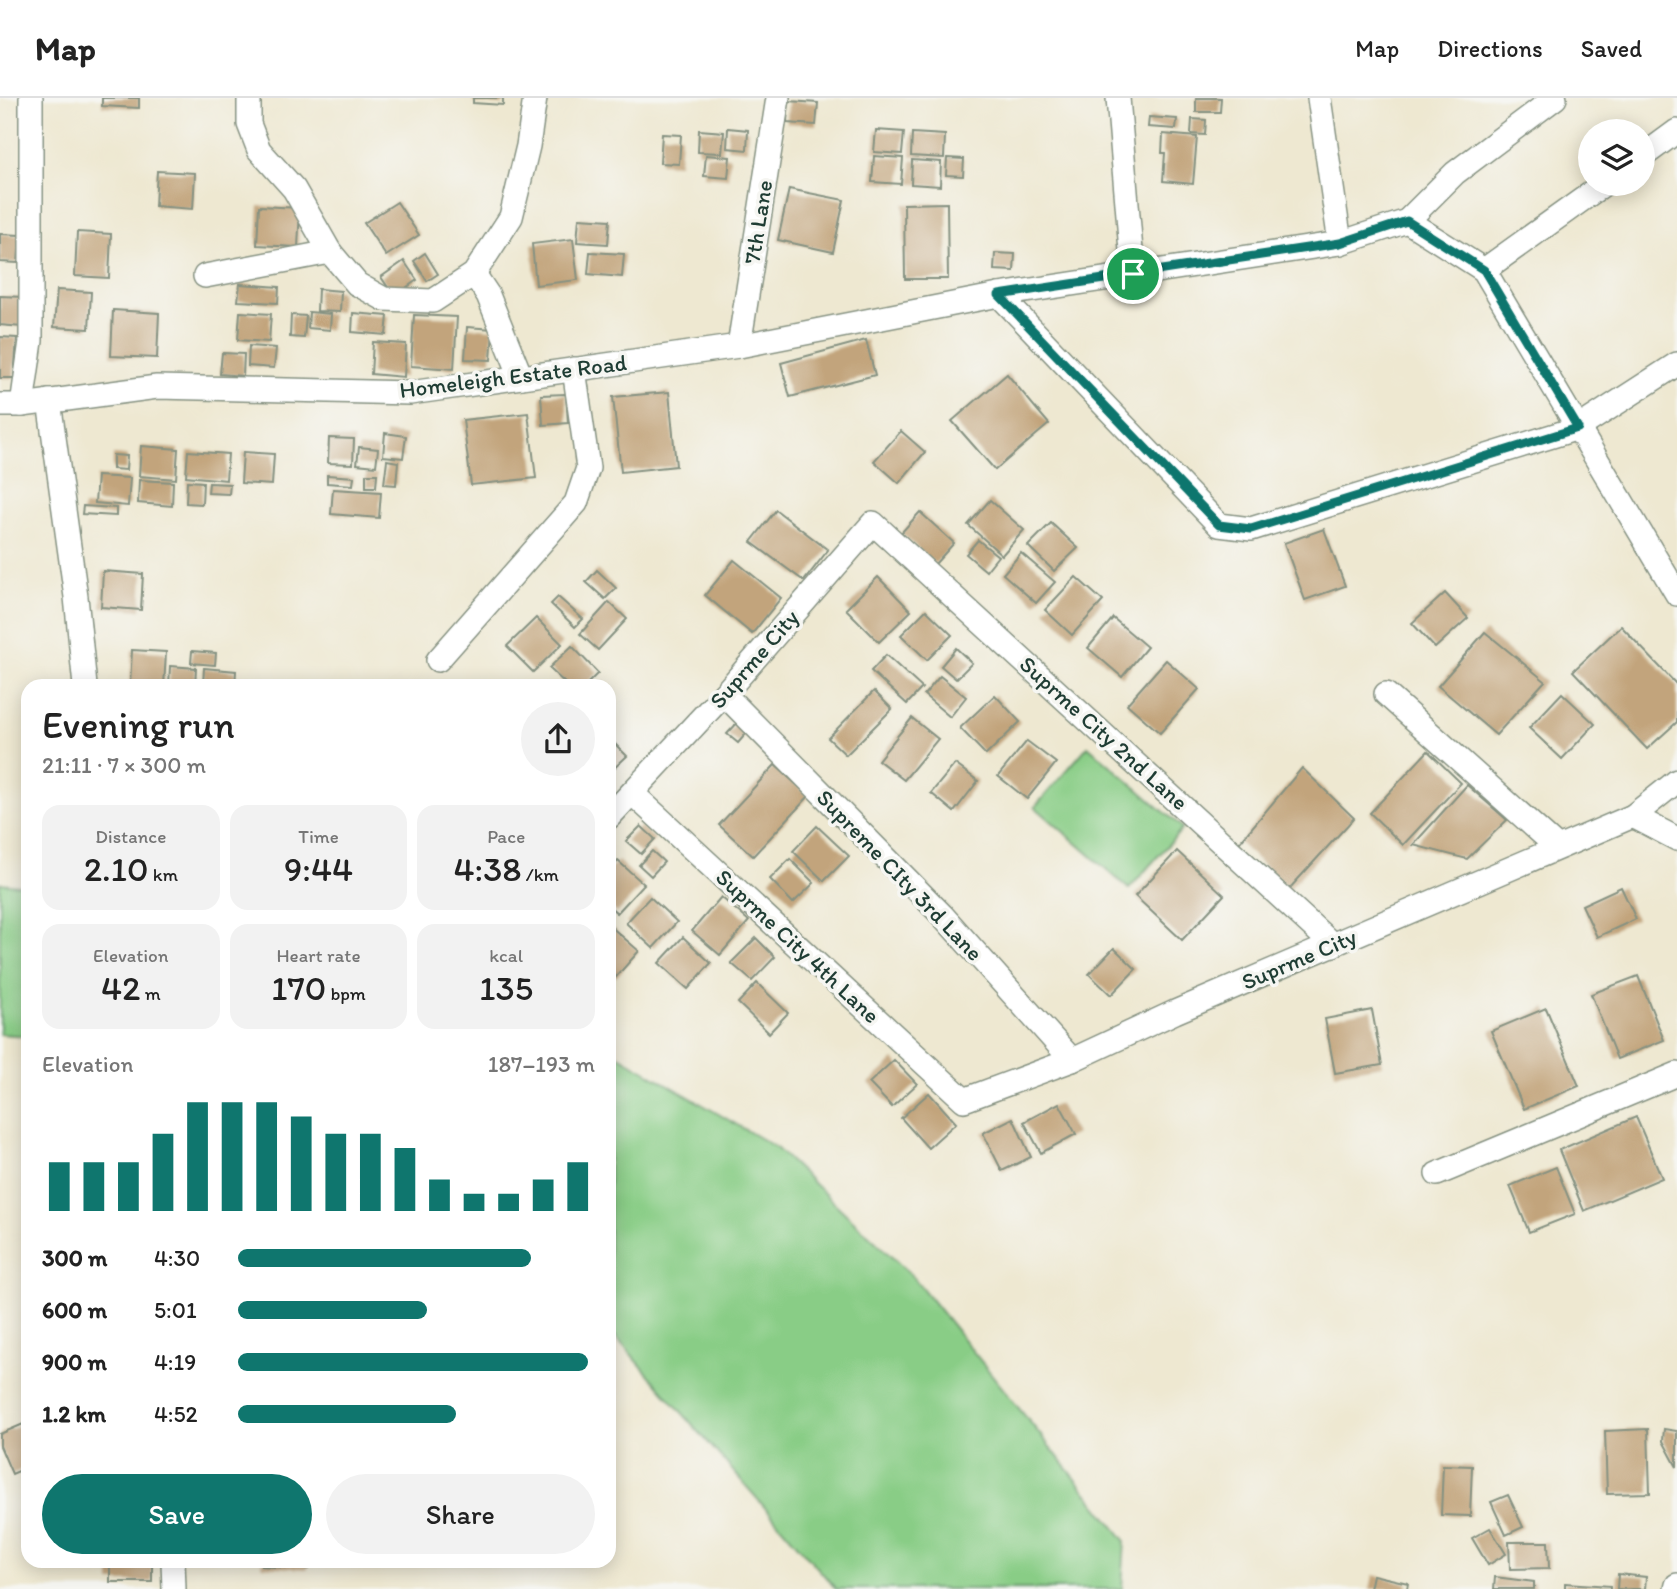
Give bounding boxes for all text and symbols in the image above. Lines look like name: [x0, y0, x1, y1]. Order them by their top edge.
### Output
text: Map: [35, 29, 96, 68]
text: Map: [1355, 34, 1399, 63]
text: Directions: [1437, 34, 1543, 63]
text: Saved: [1581, 34, 1642, 63]
map controls: [1578, 119, 1655, 196]
button: layers: [1578, 119, 1655, 196]
street label: 7th Lane: [738, 178, 778, 266]
pin: [1103, 244, 1163, 304]
icon: arrive: [1114, 255, 1152, 293]
street label: Homeleigh Estate Road: [398, 348, 628, 404]
street label: Suprme City: [703, 604, 805, 714]
street label: Suprme City 2nd Lane: [1014, 650, 1194, 816]
text: Evening run: [42, 702, 235, 748]
button: share: [521, 702, 595, 776]
text: 21:11 · 7 × 300 m: [42, 751, 206, 779]
street label: Supreme CIty 3rd Lane: [811, 784, 989, 966]
text: Distance: [95, 825, 166, 848]
text: Time: [298, 825, 339, 848]
text: Pace: [487, 825, 525, 848]
text: 2.10: [84, 848, 149, 890]
text: 9:44: [284, 848, 353, 890]
text: 4:38: [454, 848, 521, 890]
text: km: [149, 863, 178, 886]
text: /km: [521, 863, 559, 886]
street label: Suprme City 4th Lane: [710, 863, 886, 1029]
street label: Suprme City: [1237, 922, 1361, 996]
text: Elevation: [93, 944, 169, 967]
text: Heart rate: [276, 944, 361, 967]
text: kcal: [489, 944, 523, 967]
text: 42: [101, 967, 140, 1009]
text: 170: [271, 967, 326, 1009]
text: 135: [479, 967, 533, 1009]
text: m: [140, 982, 161, 1005]
text: bpm: [326, 982, 366, 1005]
text: Elevation: [42, 1050, 133, 1078]
text: 187–193 m: [488, 1050, 595, 1078]
text: 300 m: [42, 1244, 107, 1272]
text: 4:30: [154, 1244, 200, 1272]
text: 600 m: [42, 1296, 107, 1324]
text: 5:01: [154, 1296, 197, 1324]
text: 900 m: [42, 1348, 107, 1376]
text: 4:19: [154, 1348, 196, 1376]
text: 1.2 km: [42, 1400, 106, 1428]
text: 4:52: [154, 1400, 198, 1428]
button: Save: [42, 1474, 312, 1554]
button: Share: [326, 1474, 595, 1554]

